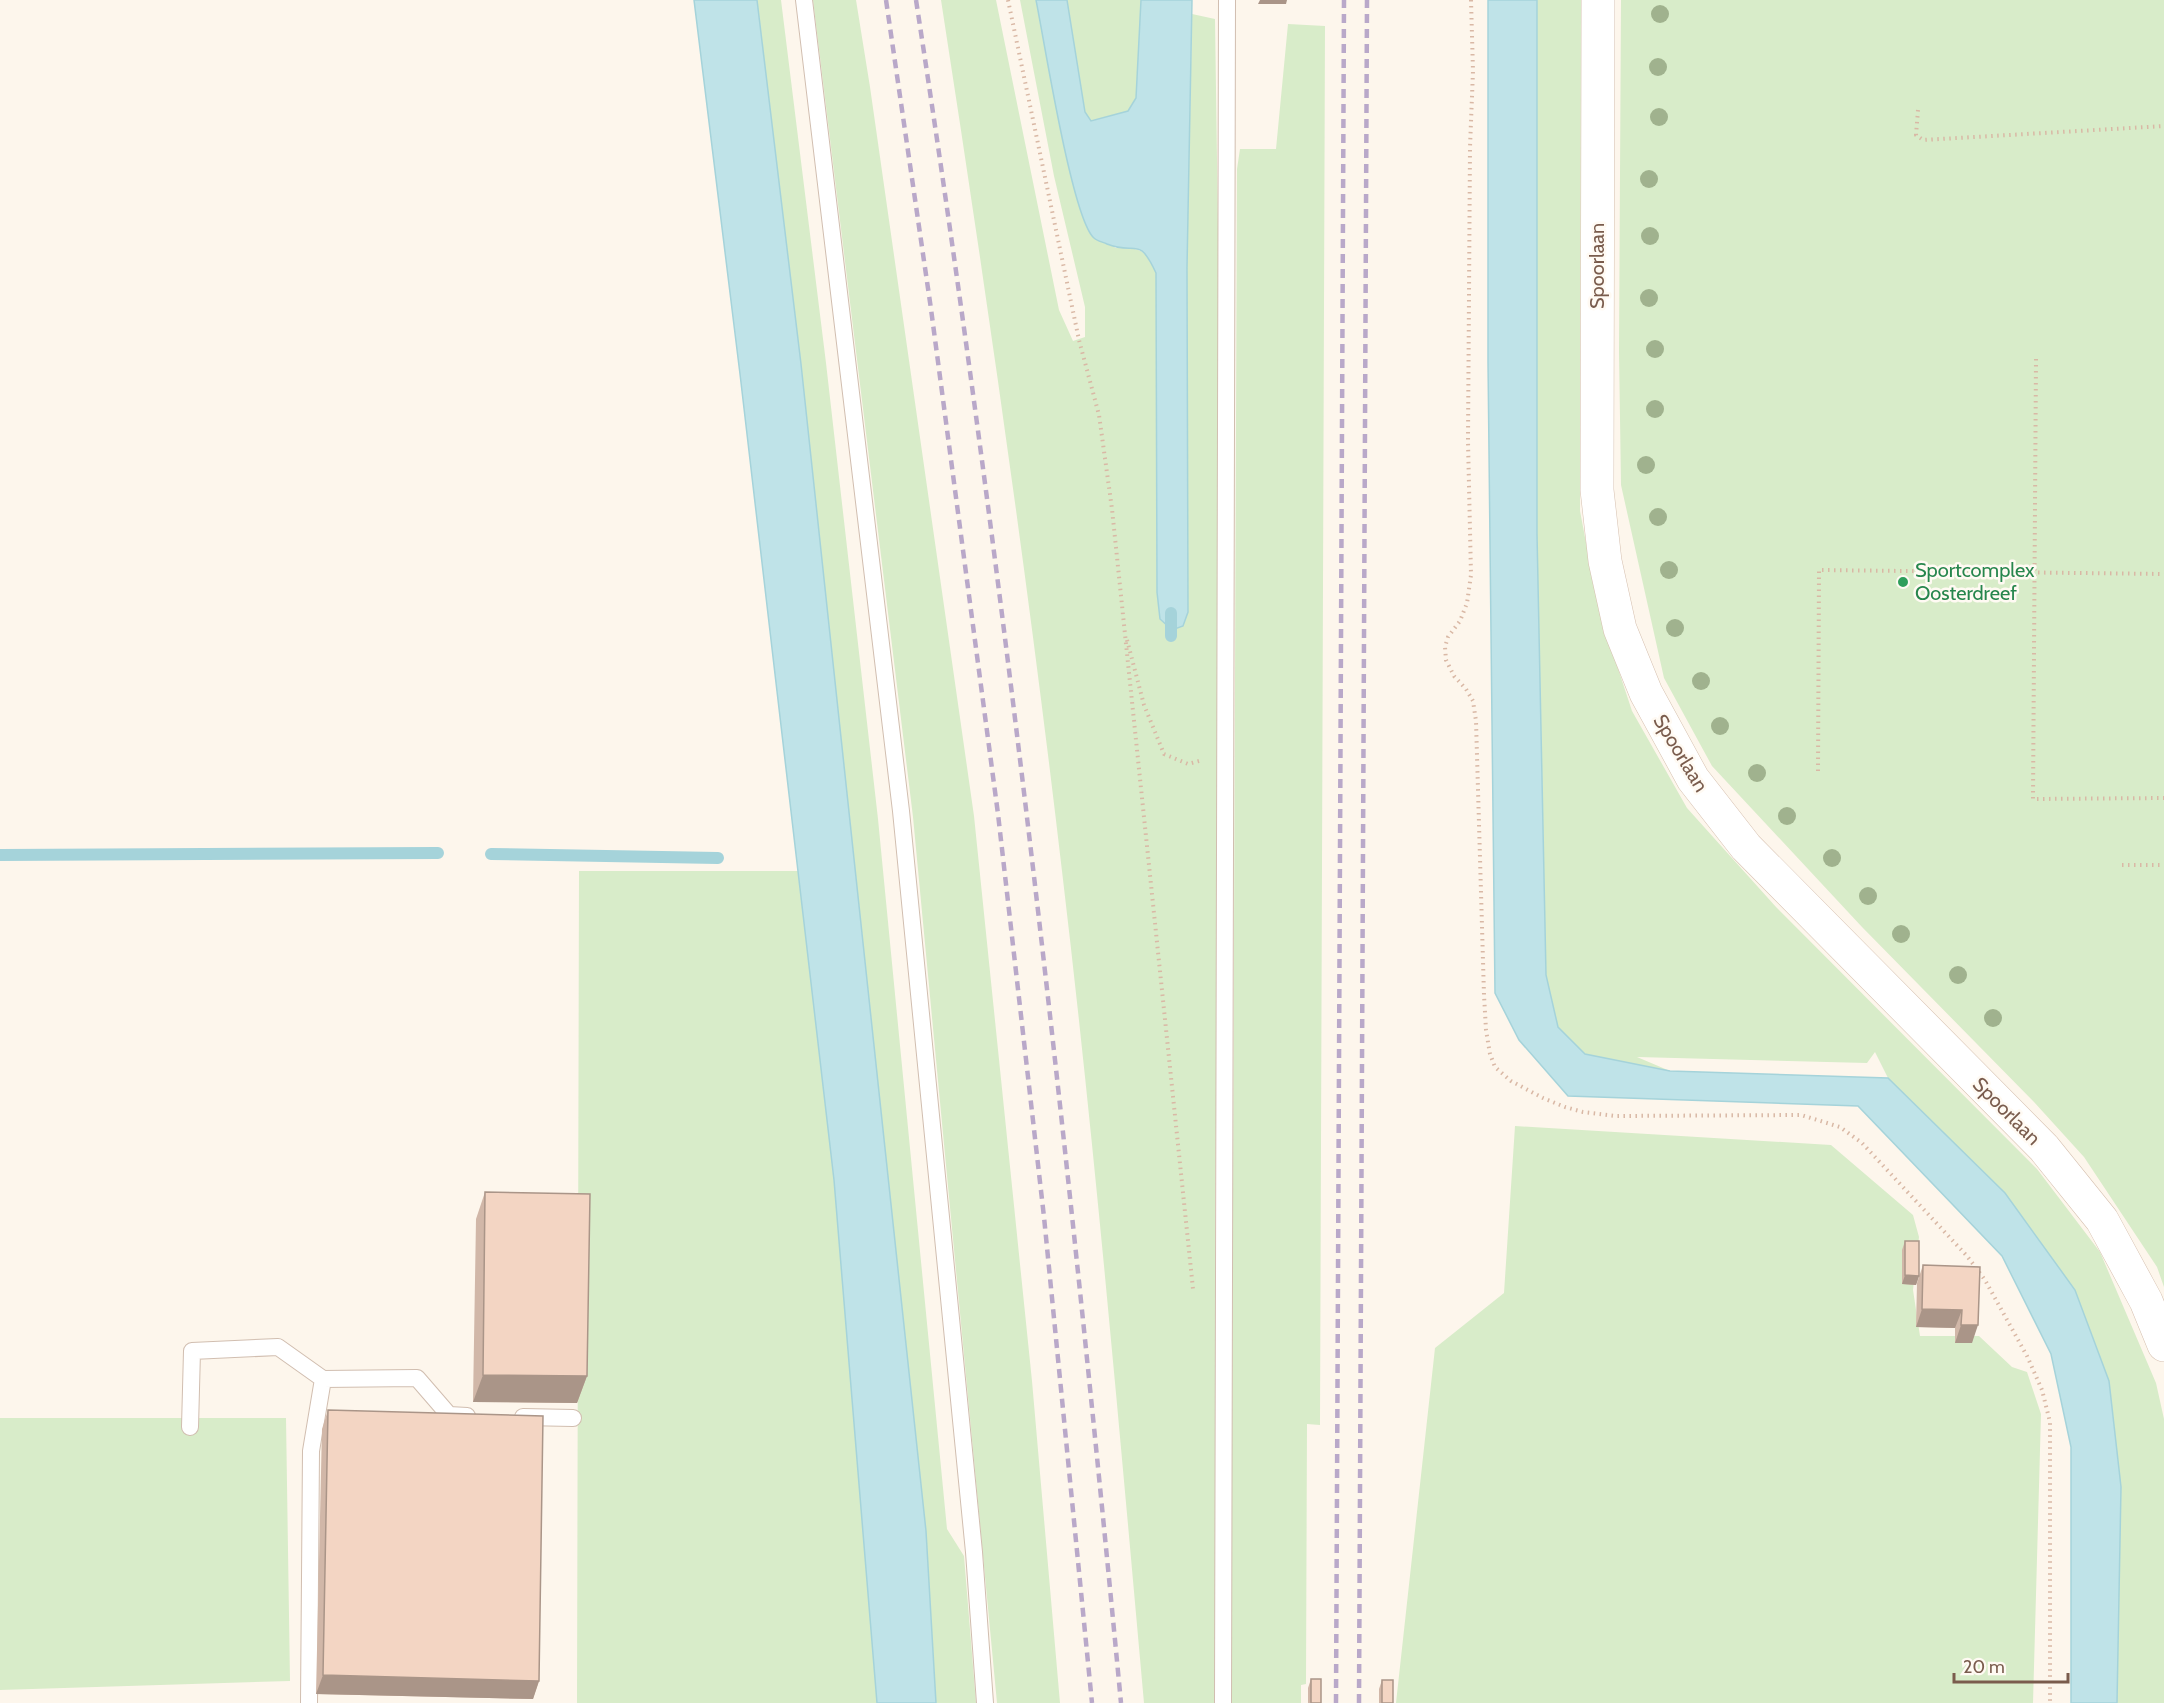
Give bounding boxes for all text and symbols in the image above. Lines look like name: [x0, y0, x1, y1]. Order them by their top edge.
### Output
street label: Spoorlaan: [1585, 223, 1609, 309]
place label: Sportcomplex Oosterdreef: [1915, 558, 2035, 605]
marker: Sportcomplex Oosterdreef: [1896, 575, 1910, 589]
street label: Spoorlaan: [1649, 710, 1713, 796]
street label: Spoorlaan: [1968, 1072, 2046, 1150]
scale bar: [1954, 1646, 2068, 1684]
text: 20 m: [1963, 1656, 2005, 1678]

